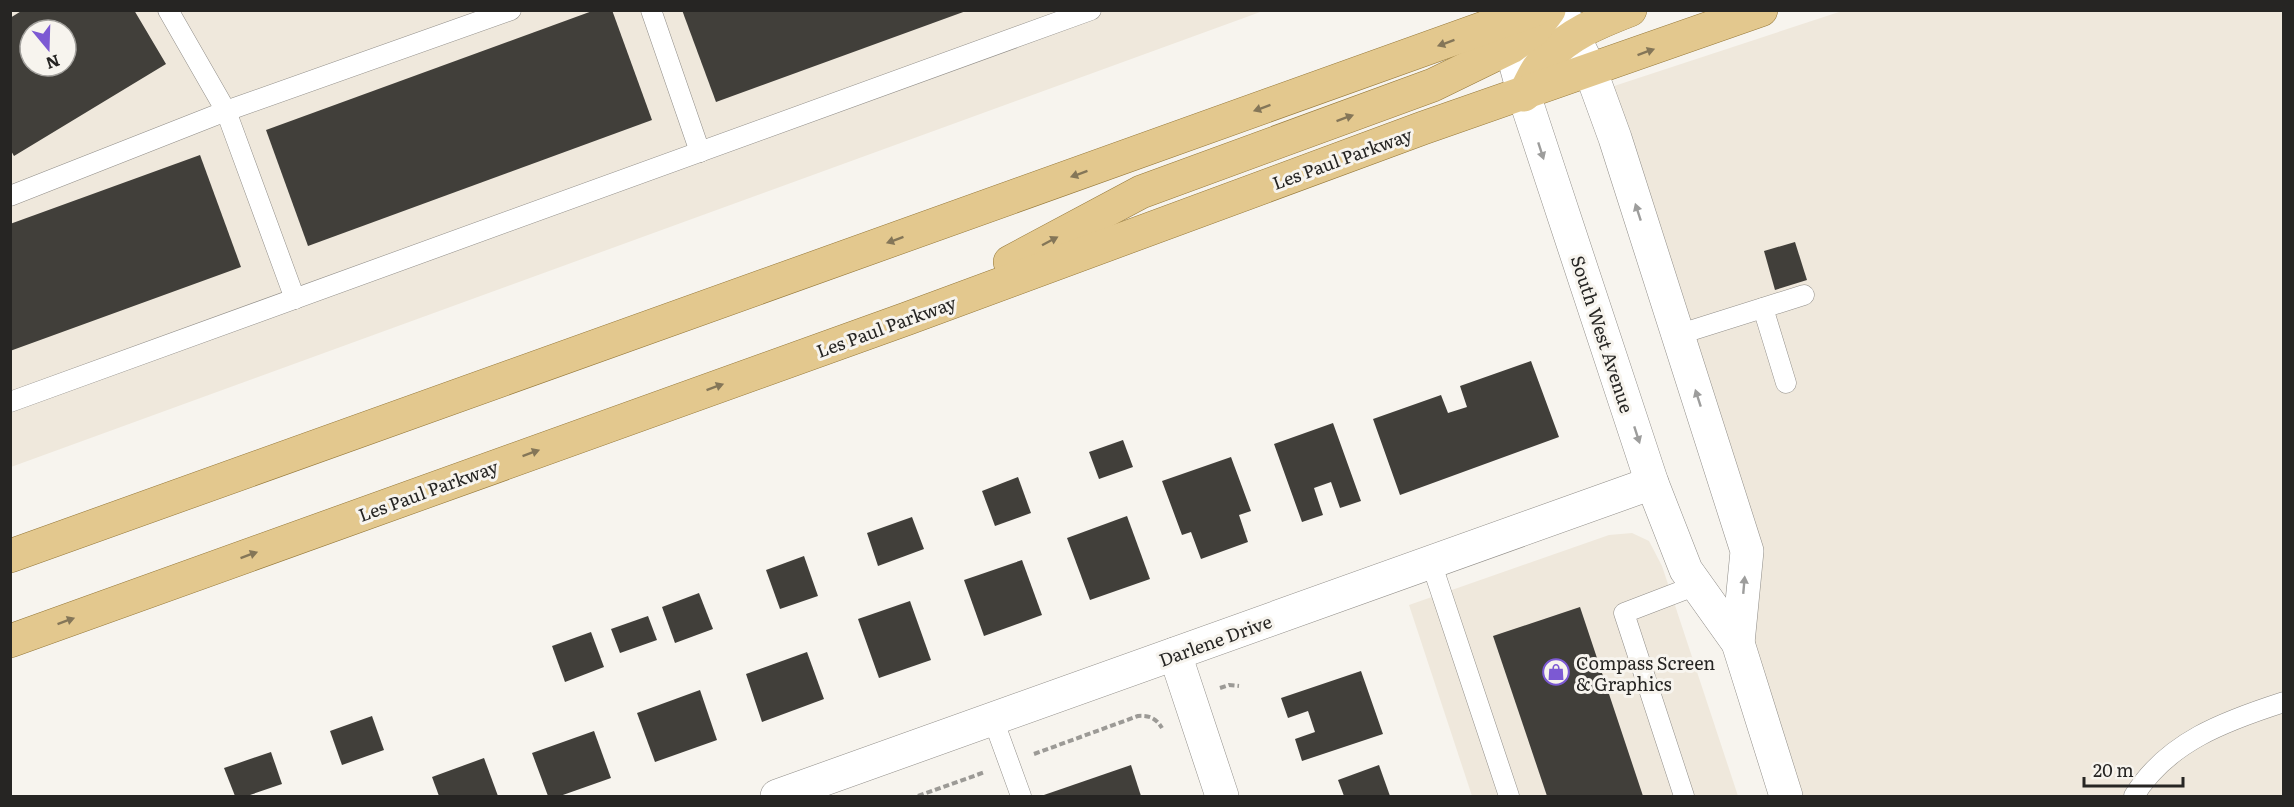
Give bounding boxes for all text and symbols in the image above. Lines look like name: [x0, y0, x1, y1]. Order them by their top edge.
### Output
north arrow: [18, 18, 78, 78]
one-way arrow: [1437, 38, 1455, 48]
one-way arrow: [1637, 46, 1655, 56]
text: N: [43, 50, 63, 77]
one-way arrow: [1253, 104, 1271, 114]
one-way arrow: [1336, 112, 1354, 122]
street label: Les Paul Parkway: [1268, 120, 1416, 196]
one-way arrow: [1537, 142, 1547, 160]
one-way arrow: [1070, 170, 1088, 179]
one-way arrow: [1633, 203, 1642, 221]
one-way arrow: [886, 235, 904, 245]
one-way arrow: [1042, 236, 1059, 246]
street label: South West Avenue: [1565, 252, 1641, 416]
street label: Les Paul Parkway: [812, 288, 960, 364]
one-way arrow: [706, 382, 724, 392]
one-way arrow: [1692, 389, 1702, 407]
one-way arrow: [1633, 426, 1642, 444]
one-way arrow: [522, 447, 540, 457]
street label: Les Paul Parkway: [354, 452, 502, 528]
one-way arrow: [240, 549, 258, 559]
one-way arrow: [1739, 576, 1749, 595]
street label: Darlene Drive: [1155, 607, 1275, 673]
one-way arrow: [57, 615, 75, 625]
place label: Compass Screen & Graphics: [1576, 649, 1715, 697]
shop icon: Compass Screen & Graphics: [1541, 657, 1571, 687]
scale bar: [2084, 750, 2183, 788]
text: 20 m: [2093, 756, 2134, 783]

